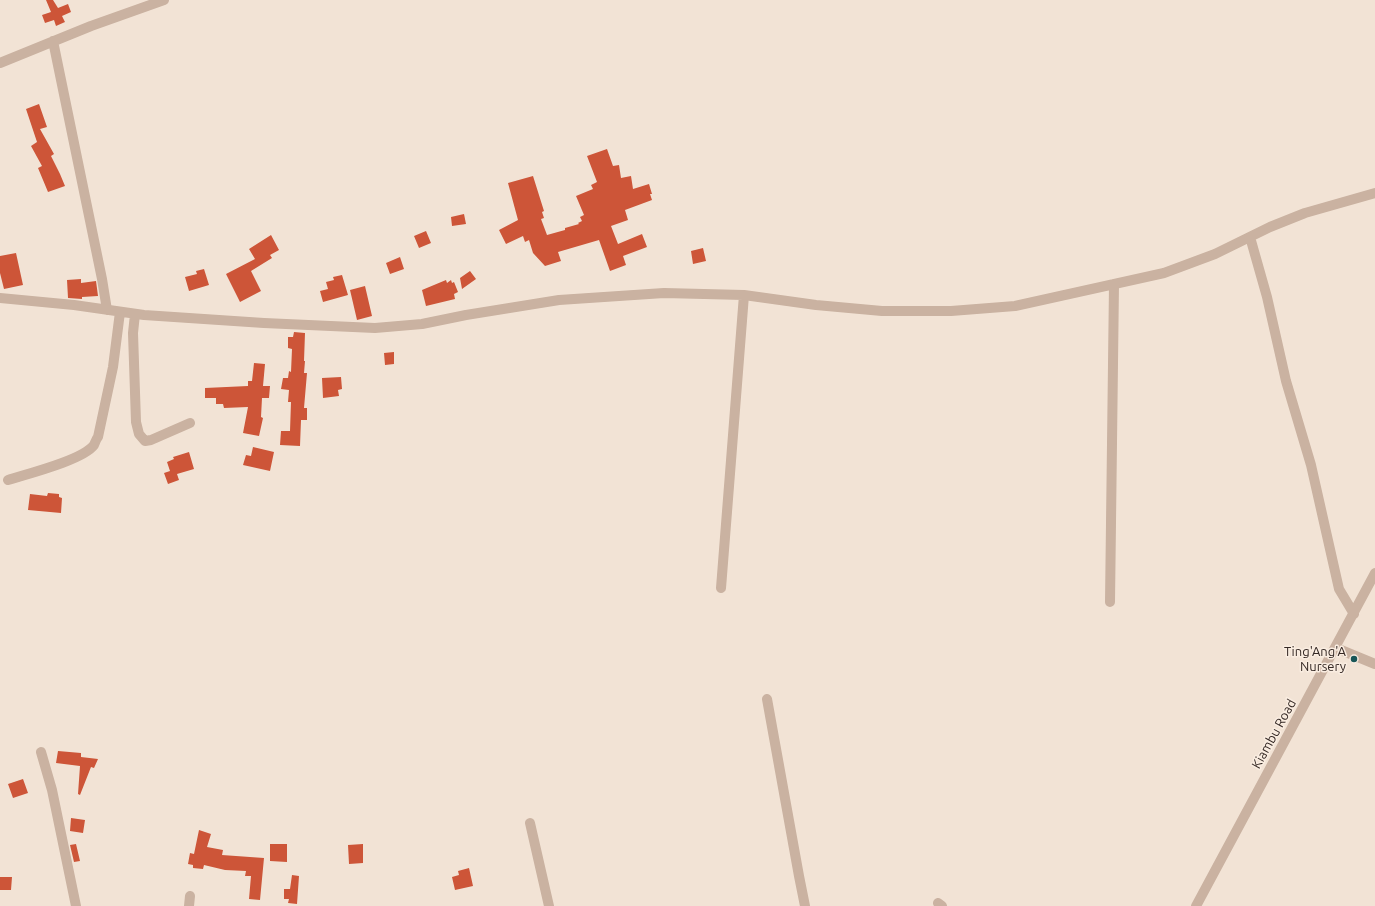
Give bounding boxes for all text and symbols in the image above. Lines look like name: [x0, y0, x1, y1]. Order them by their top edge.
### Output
place label: Ting'Ang'A Nursery: [1284, 644, 1346, 675]
marker: Ting'Ang'A Nursery: [1349, 654, 1359, 664]
street label: Kiambu Road: [1248, 696, 1300, 772]

